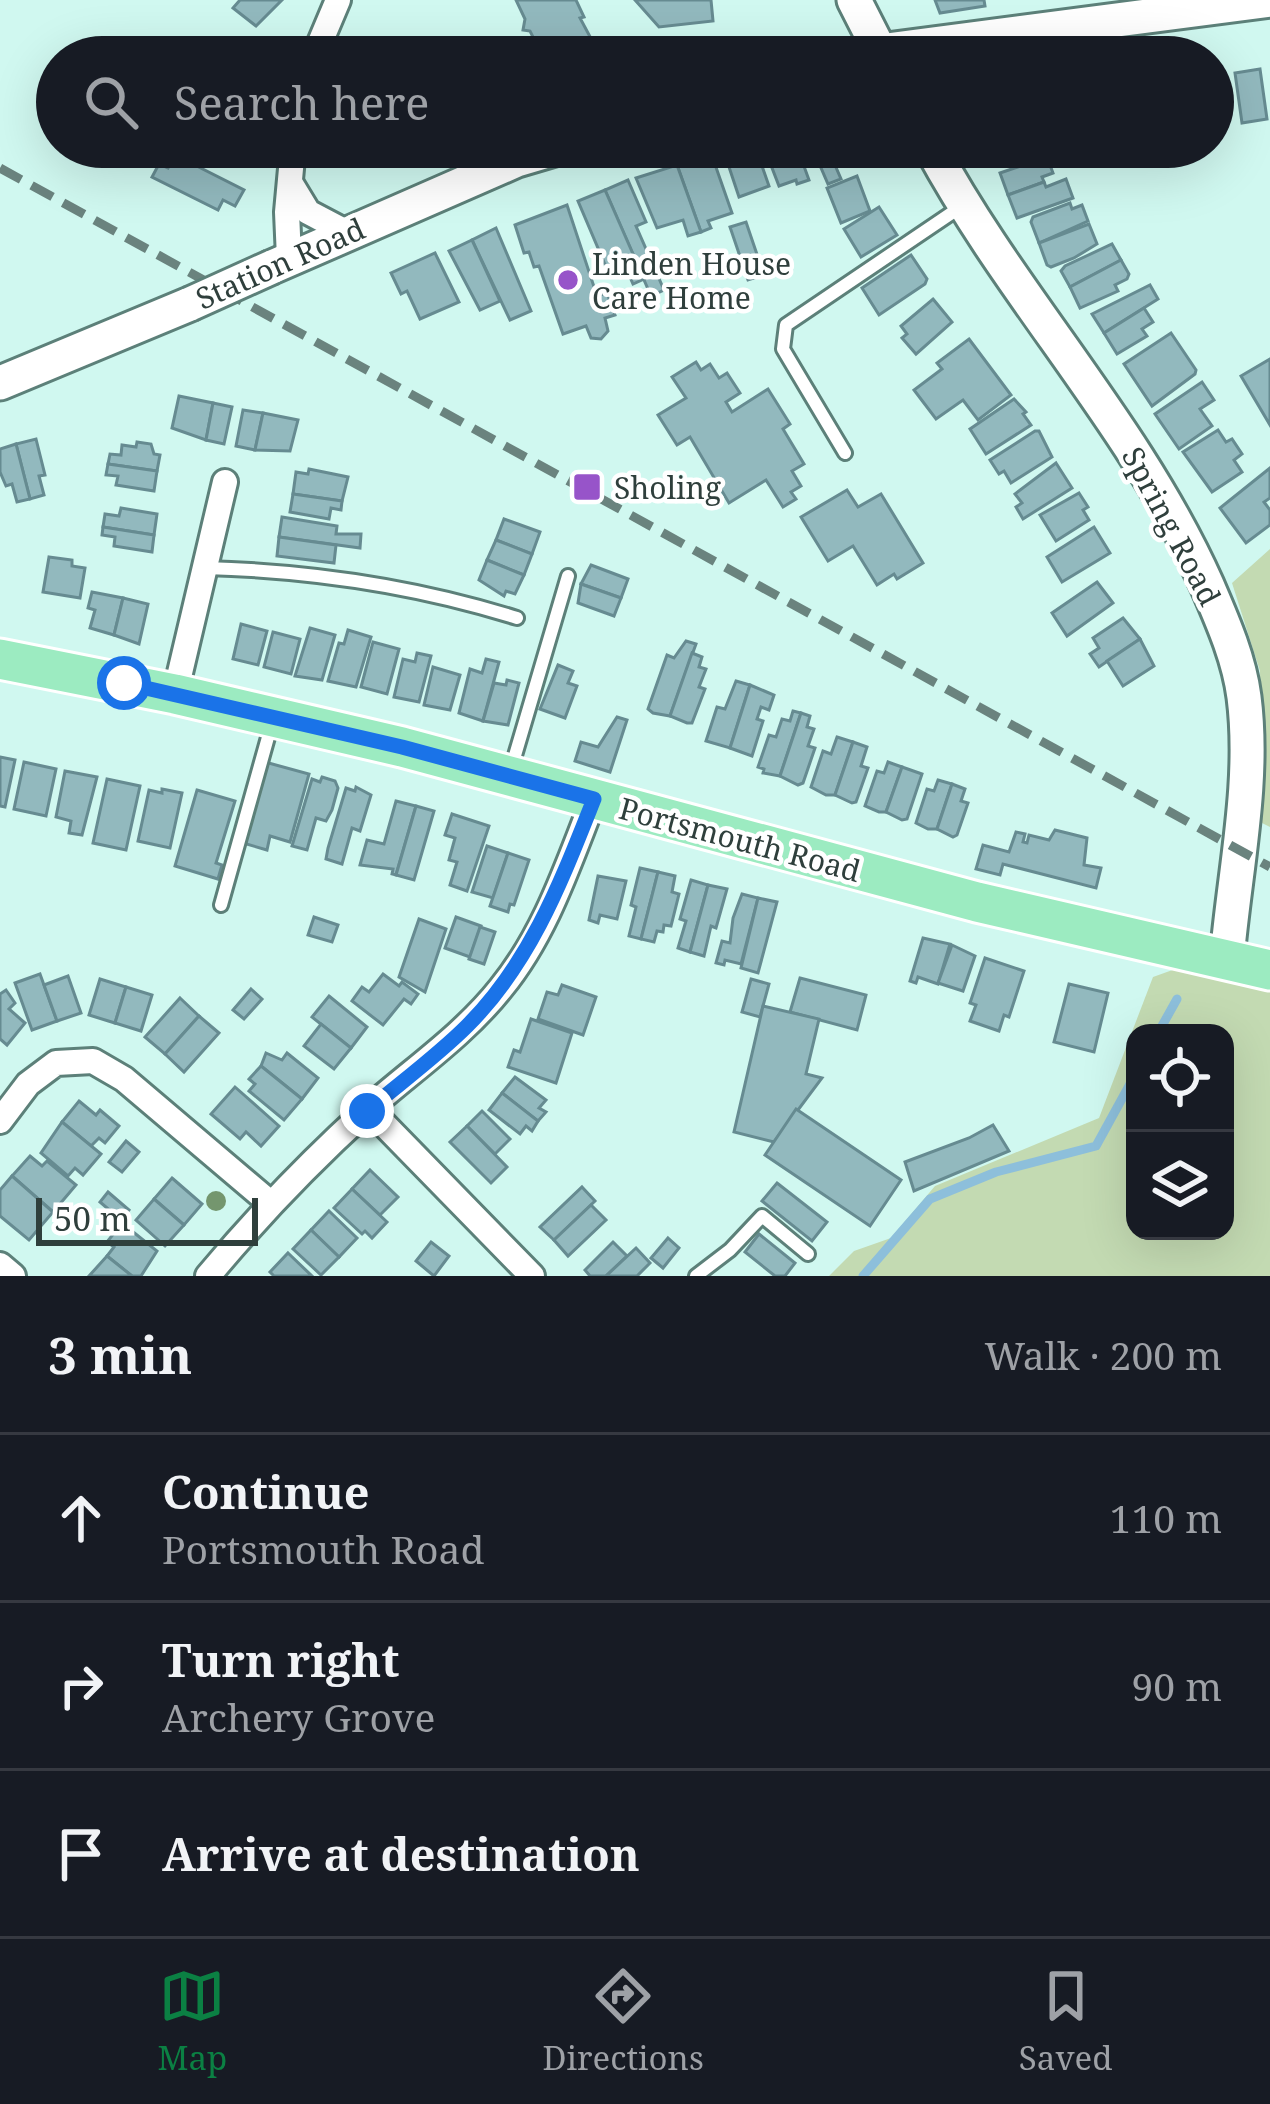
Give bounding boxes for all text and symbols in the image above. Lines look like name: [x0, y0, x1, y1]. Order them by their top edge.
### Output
search box: [36, 36, 1234, 168]
icon: search: [78, 69, 144, 135]
text: Search here: [174, 72, 429, 133]
street label: Station Road: [189, 208, 371, 318]
place label: Linden House Care Home: [592, 243, 791, 318]
marker: Linden House Care Home: [555, 267, 581, 293]
street label: Spring Road: [1113, 440, 1231, 612]
place label: Sholing: [614, 467, 721, 508]
marker: Sholing: [571, 471, 603, 503]
route start: [97, 656, 151, 710]
street label: Portsmouth Road: [615, 787, 865, 891]
map controls: [1126, 1024, 1234, 1240]
button: locate: [1126, 1024, 1234, 1132]
route end: [340, 1084, 394, 1138]
button: layers: [1126, 1132, 1234, 1240]
scale bar: [36, 1192, 258, 1245]
text: 50 m: [54, 1196, 131, 1241]
text: 3 min: [48, 1319, 192, 1389]
text: Walk · 200 m: [985, 1328, 1222, 1381]
text: Continue: [162, 1461, 370, 1522]
icon: ahead: [48, 1485, 114, 1551]
text: 110 m: [1110, 1491, 1222, 1544]
text: Portsmouth Road: [162, 1522, 485, 1575]
text: Turn right: [162, 1629, 399, 1690]
icon: right: [48, 1653, 114, 1719]
text: 90 m: [1131, 1659, 1222, 1712]
text: Archery Grove: [162, 1690, 435, 1743]
icon: arrive: [48, 1821, 114, 1887]
text: Arrive at destination: [162, 1823, 640, 1884]
tab: Map: [158, 1963, 227, 2080]
tab: Directions: [542, 1963, 704, 2080]
tab: Saved: [1019, 1963, 1112, 2080]

